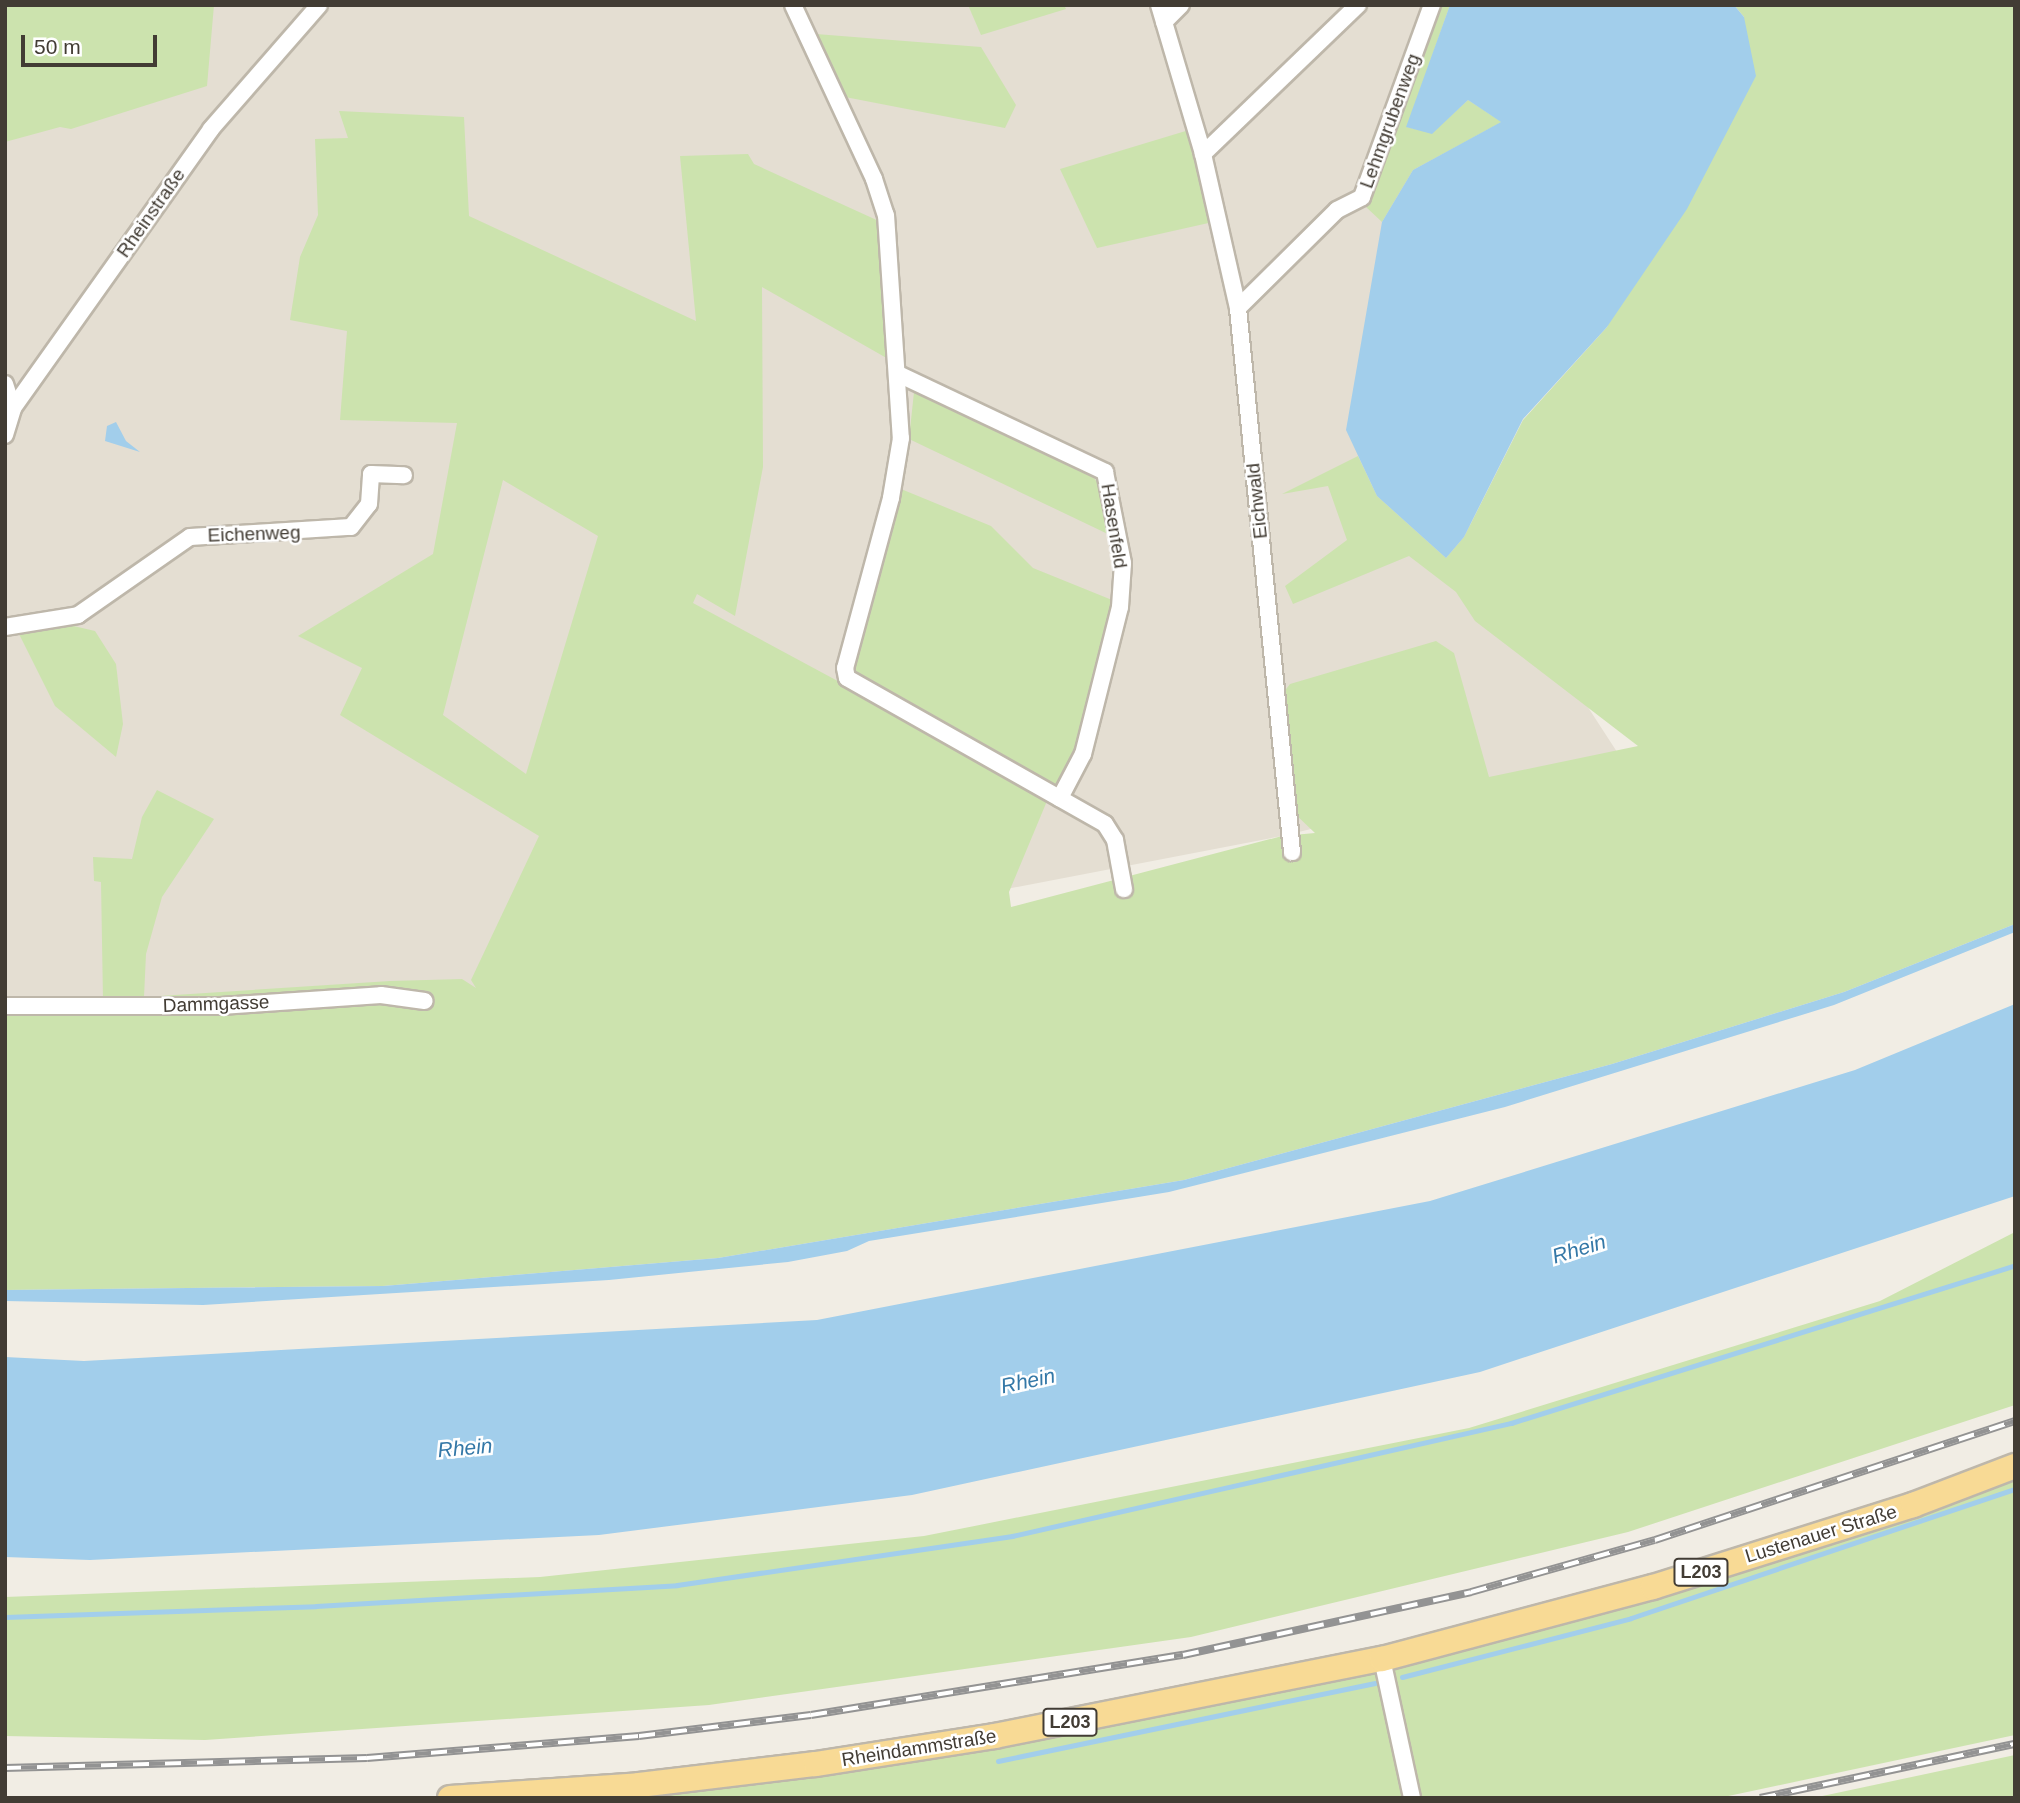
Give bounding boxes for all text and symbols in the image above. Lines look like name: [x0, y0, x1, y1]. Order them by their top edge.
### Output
scale bar: [24, 21, 161, 65]
text: 50 m: [34, 35, 81, 58]
street label: Lehmgrubenweg: [1355, 51, 1425, 191]
street label: Rheinstraße: [112, 164, 190, 262]
street label: Eichwald: [1242, 462, 1272, 540]
street label: Hasenfeld: [1096, 482, 1132, 570]
street label: Eichenweg: [207, 521, 301, 547]
street label: Dammgasse: [162, 991, 270, 1017]
water label: Rhein: [1549, 1229, 1609, 1269]
water label: Rhein: [999, 1363, 1057, 1399]
water label: Rhein: [437, 1433, 493, 1463]
street label: Lustenauer Straße: [1742, 1500, 1900, 1568]
road number: L203: [1673, 1558, 1729, 1587]
road number: L203: [1042, 1708, 1098, 1736]
street label: Rheindammstraße: [840, 1725, 998, 1771]

